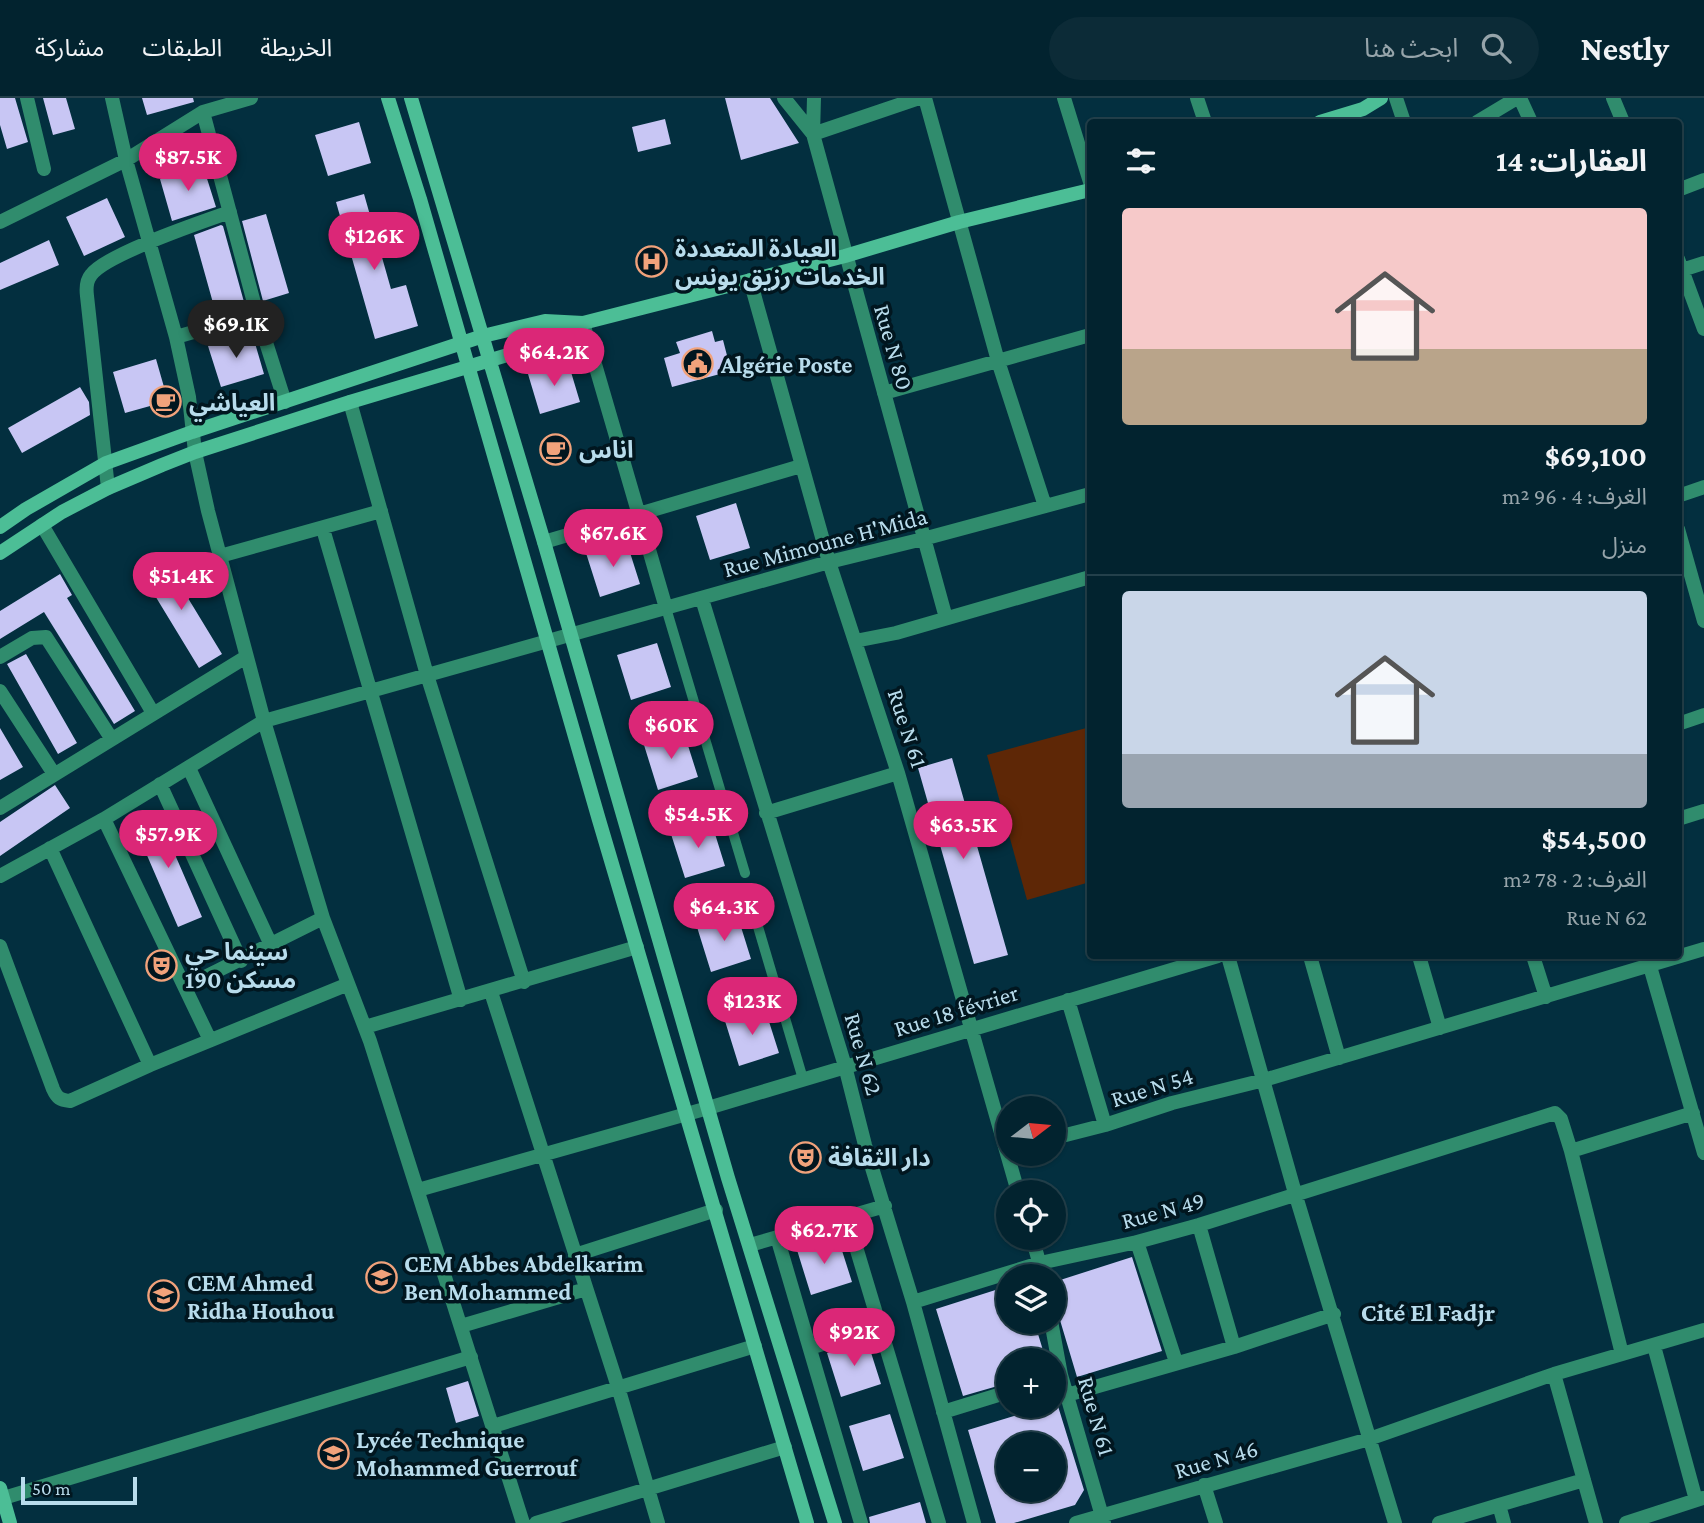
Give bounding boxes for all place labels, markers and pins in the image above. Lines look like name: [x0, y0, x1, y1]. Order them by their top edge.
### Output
pin: $87.5K: [131, 134, 245, 193]
pin: $126K: [325, 212, 423, 272]
place label: العيادة المتعددة الخدمات رزيق يونس: [675, 235, 885, 292]
hospital icon: العيادة المتعددة الخدمات رزيق يونس: [635, 245, 669, 279]
pin: $69.1K: [179, 300, 293, 360]
pin: $64.2K: [497, 328, 611, 388]
public building icon: Algérie Poste: [681, 347, 715, 381]
place label: Algérie Poste: [720, 351, 852, 378]
cafe icon: العياشي: [149, 385, 183, 419]
place label: العياشي: [189, 389, 275, 422]
cafe icon: اناس: [539, 432, 573, 466]
place label: اناس: [579, 436, 634, 464]
pin: $67.6K: [556, 510, 670, 569]
pin: $51.4K: [124, 552, 238, 612]
pin: $60K: [630, 702, 712, 761]
pin: $54.5K: [641, 790, 755, 850]
pin: $63.5K: [906, 802, 1020, 861]
pin: $57.9K: [111, 810, 225, 870]
pin: $64.3K: [667, 884, 781, 943]
place label: سينما حي 190 مسكن: [185, 938, 296, 994]
theatre icon: سينما حي 190 مسكن: [145, 948, 179, 982]
pin: $123K: [703, 978, 801, 1037]
theatre icon: دار الثقافة: [788, 1140, 822, 1174]
place label: دار الثقافة: [828, 1144, 931, 1172]
pin: $62.7K: [767, 1206, 881, 1266]
place label: CEM Abbes Abdelkarim Ben Mohammed: [404, 1250, 644, 1305]
school or university icon: CEM Abbes Abdelkarim Ben Mohammed: [364, 1260, 398, 1294]
place label: CEM Ahmed Ridha Houhou: [187, 1269, 335, 1324]
school or university icon: CEM Ahmed Ridha Houhou: [147, 1279, 181, 1313]
pin: $92K: [813, 1308, 895, 1368]
place label: Lycée Technique Mohammed Guerrouf: [356, 1426, 579, 1481]
school or university icon: Lycée Technique Mohammed Guerrouf: [316, 1436, 350, 1470]

